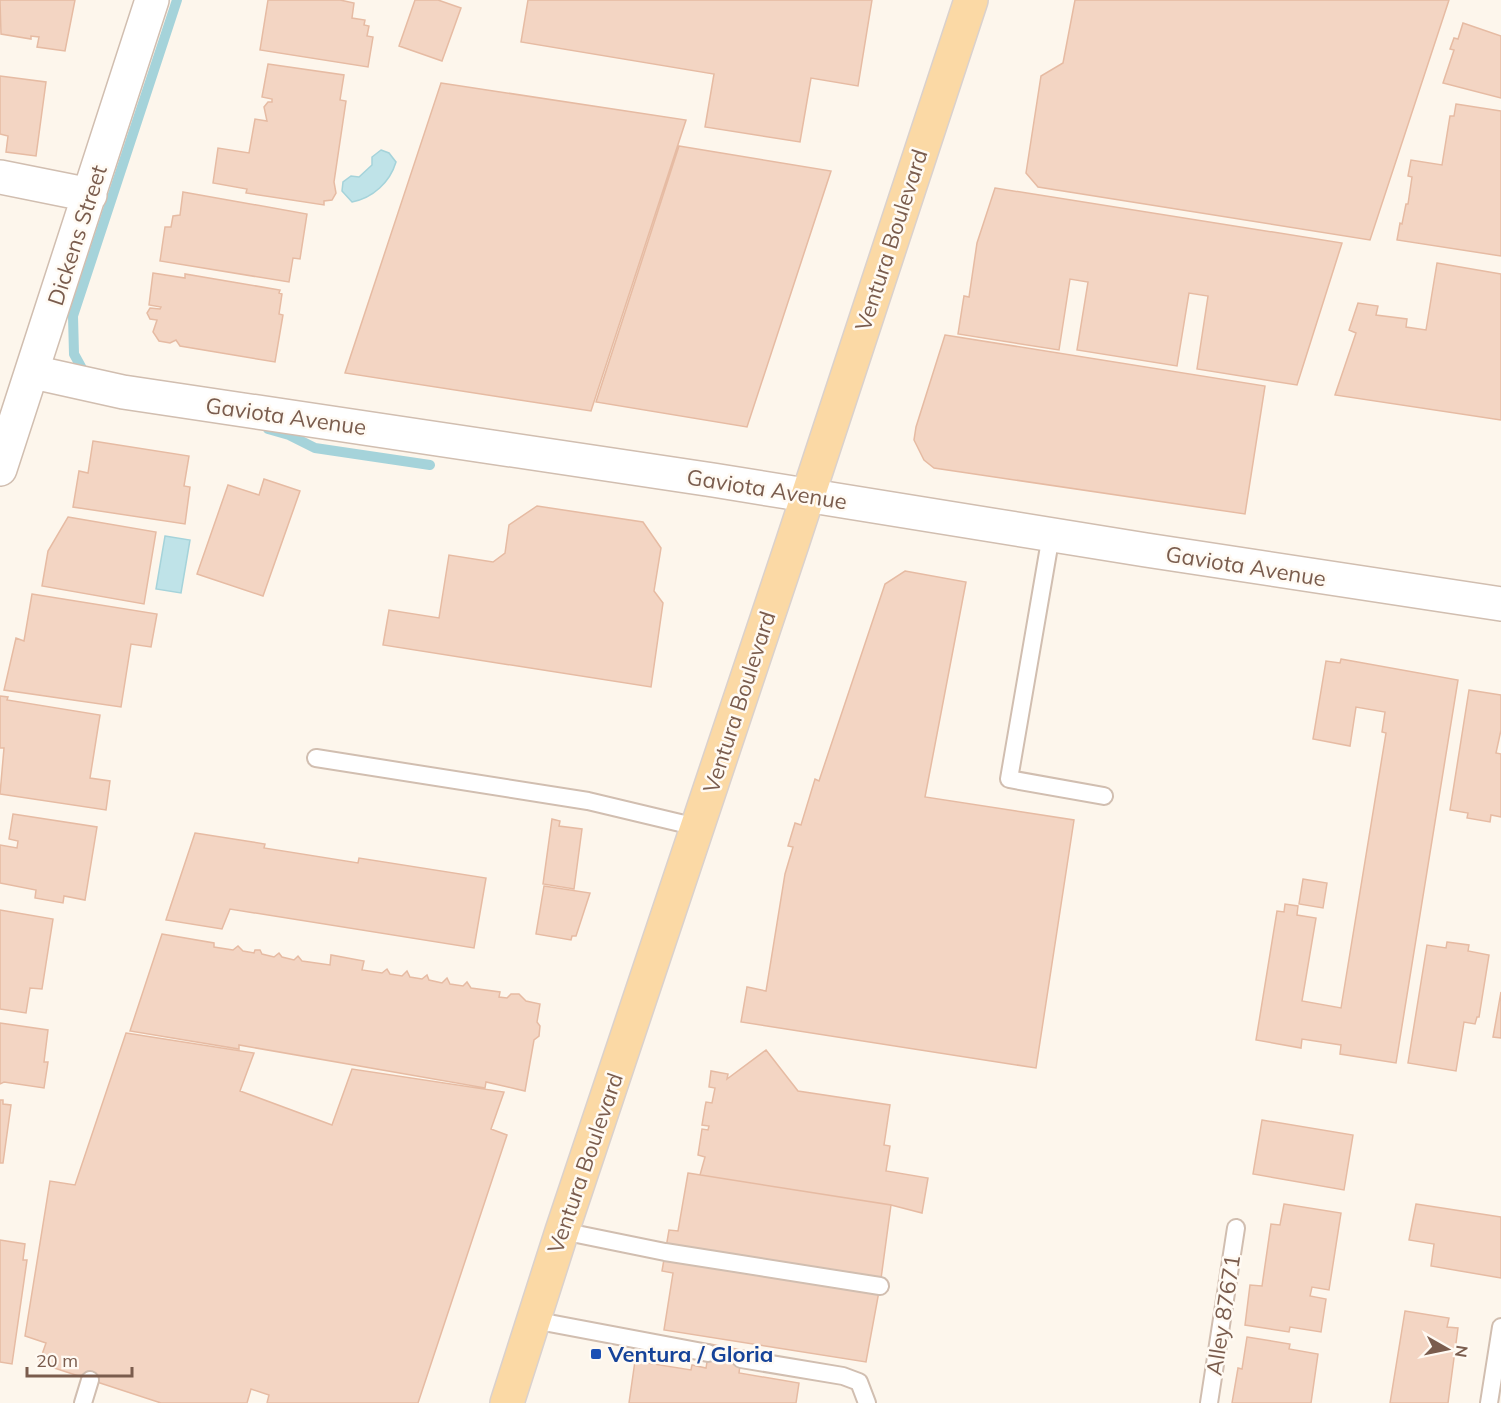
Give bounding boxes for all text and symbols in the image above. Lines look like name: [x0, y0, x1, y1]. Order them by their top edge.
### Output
street label: Ventura Boulevard: [848, 146, 934, 334]
street label: Dickens Street: [41, 161, 113, 309]
street label: Gaviota Avenue: [204, 391, 368, 441]
street label: Gaviota Avenue: [685, 463, 849, 515]
street label: Gaviota Avenue: [1164, 540, 1328, 592]
street label: Ventura Boulevard: [696, 608, 782, 796]
street label: Ventura Boulevard: [541, 1069, 629, 1257]
street label: Alley 87671: [1200, 1253, 1246, 1377]
north arrow: [1417, 1319, 1477, 1379]
scale bar: [27, 1340, 132, 1378]
place label: Ventura / Gloria: [607, 1340, 774, 1368]
text: N: [1451, 1344, 1473, 1359]
marker: Ventura / Gloria: [589, 1347, 603, 1361]
text: 20 m: [36, 1349, 78, 1372]

